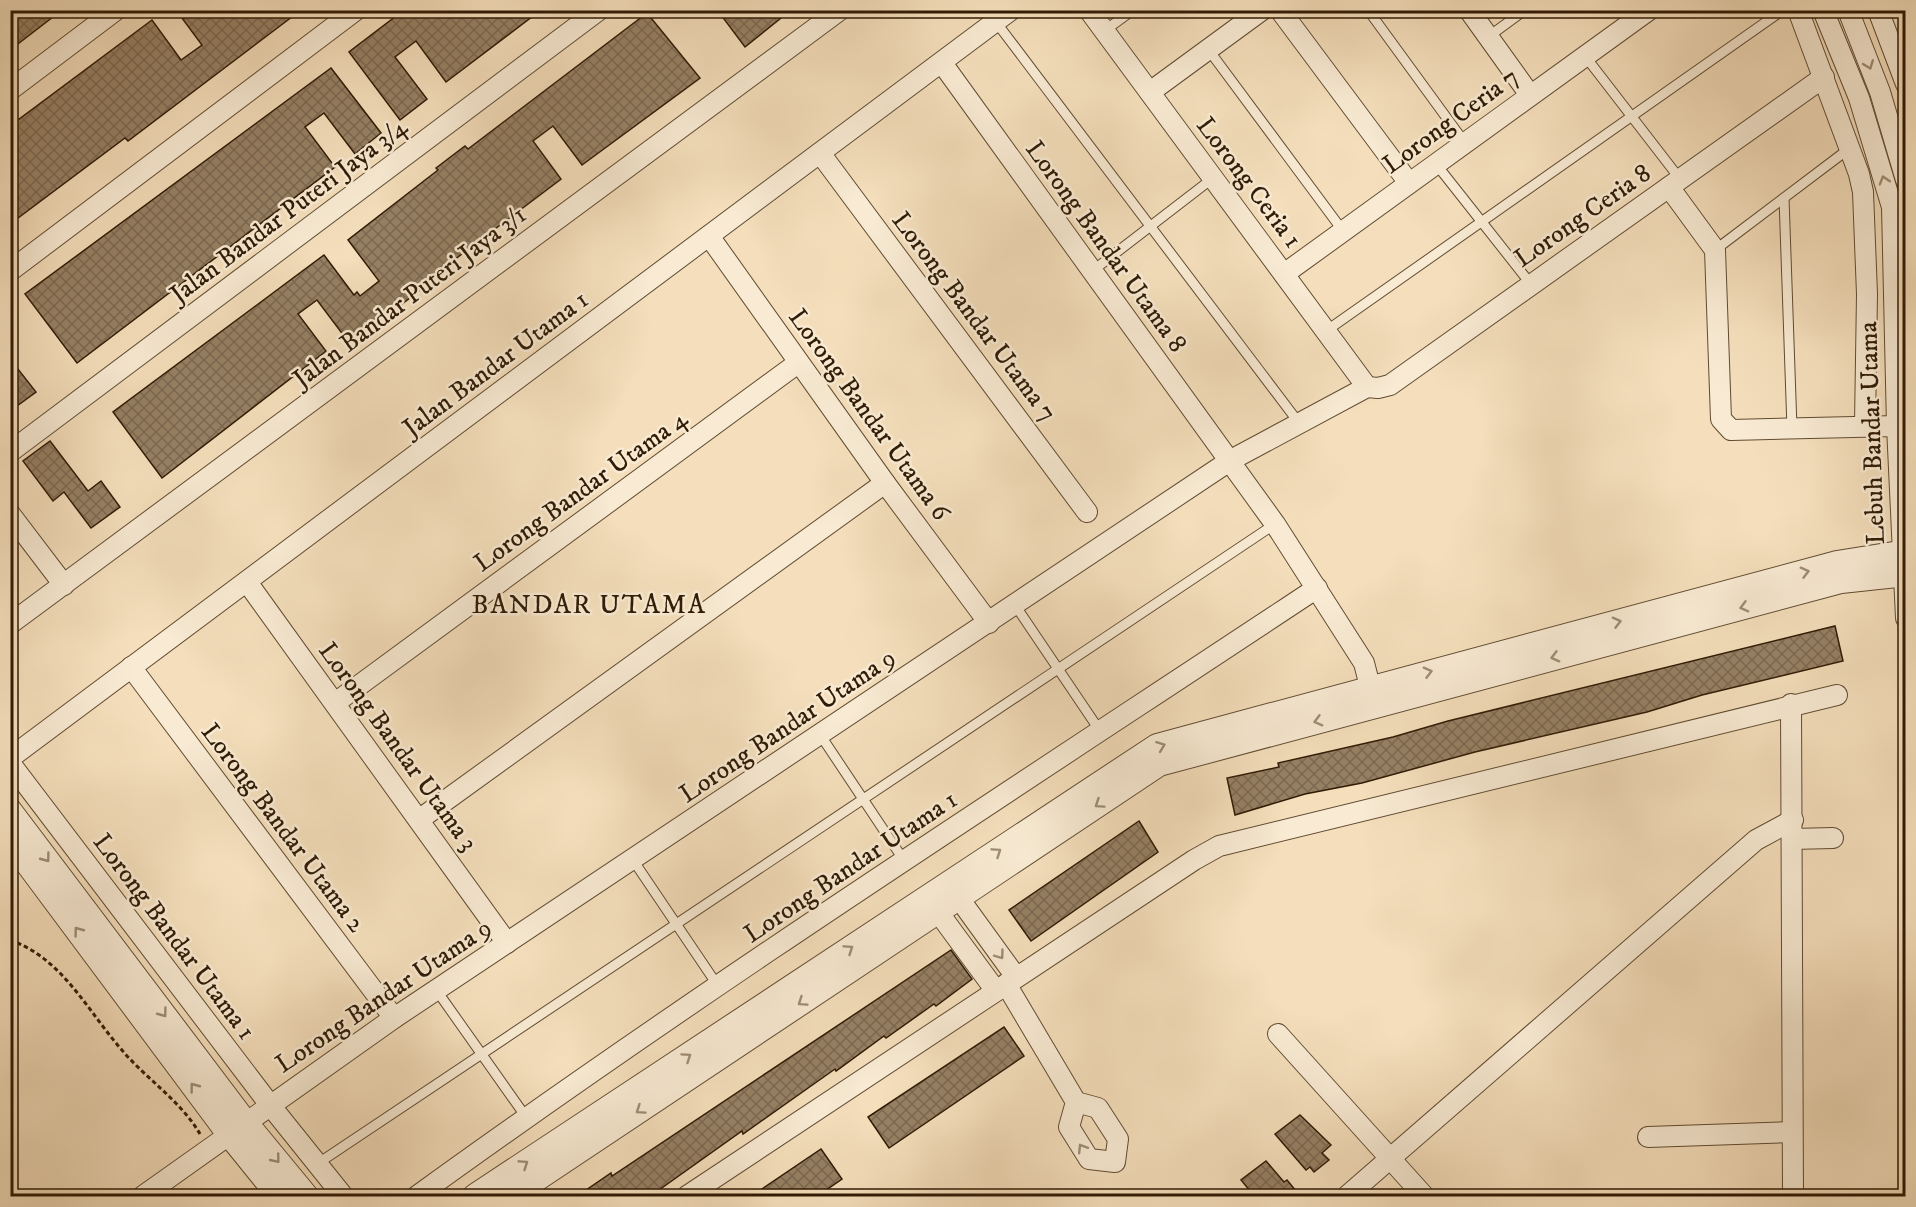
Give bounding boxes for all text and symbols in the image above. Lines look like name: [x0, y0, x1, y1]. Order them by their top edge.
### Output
one-way arrow: [1862, 59, 1874, 70]
street label: Lorong Ceria 7: [1376, 61, 1525, 182]
street label: Jalan Bandar Puteri Jaya 3/4: [162, 111, 415, 312]
street label: Lorong Ceria 1: [1189, 111, 1309, 255]
street label: Lorong Bandar Utama 8: [1018, 135, 1194, 359]
street label: Lorong Ceria 8: [1508, 157, 1658, 275]
one-way arrow: [1879, 175, 1891, 186]
street label: Jalan Bandar Puteri Jaya 3/1: [285, 199, 533, 397]
street label: Lorong Bandar Utama 7: [884, 205, 1064, 428]
street label: Jalan Bandar Utama 1: [395, 284, 595, 446]
street label: Lorong Bandar Utama 6: [781, 302, 958, 529]
street label: Lebuh Bandar Utama: [1852, 321, 1893, 545]
street label: Lorong Bandar Utama 4: [468, 402, 695, 580]
one-way arrow: [1799, 567, 1810, 579]
district label: BANDAR UTAMA: [472, 588, 706, 622]
one-way arrow: [1739, 600, 1750, 612]
one-way arrow: [1611, 617, 1621, 629]
street label: Lorong Bandar Utama 3: [311, 636, 485, 858]
street label: Lorong Bandar Utama 9: [673, 642, 902, 811]
one-way arrow: [1550, 650, 1560, 663]
one-way arrow: [1422, 667, 1433, 679]
one-way arrow: [1313, 714, 1324, 726]
street label: Lorong Bandar Utama 2: [193, 717, 372, 939]
one-way arrow: [1155, 740, 1165, 753]
street label: Lorong Bandar Utama 1: [738, 784, 964, 951]
one-way arrow: [1095, 797, 1106, 808]
street label: Lorong Bandar Utama 1: [85, 827, 262, 1047]
one-way arrow: [991, 848, 1002, 859]
one-way arrow: [38, 851, 49, 862]
street label: Lorong Bandar Utama 9: [269, 912, 498, 1081]
one-way arrow: [74, 926, 85, 937]
one-way arrow: [843, 945, 854, 956]
one-way arrow: [993, 948, 1004, 959]
one-way arrow: [798, 995, 809, 1006]
one-way arrow: [156, 1007, 167, 1018]
one-way arrow: [681, 1052, 691, 1064]
one-way arrow: [190, 1083, 201, 1094]
one-way arrow: [636, 1103, 646, 1115]
one-way arrow: [1078, 1144, 1090, 1154]
one-way arrow: [269, 1153, 280, 1164]
one-way arrow: [517, 1160, 528, 1171]

